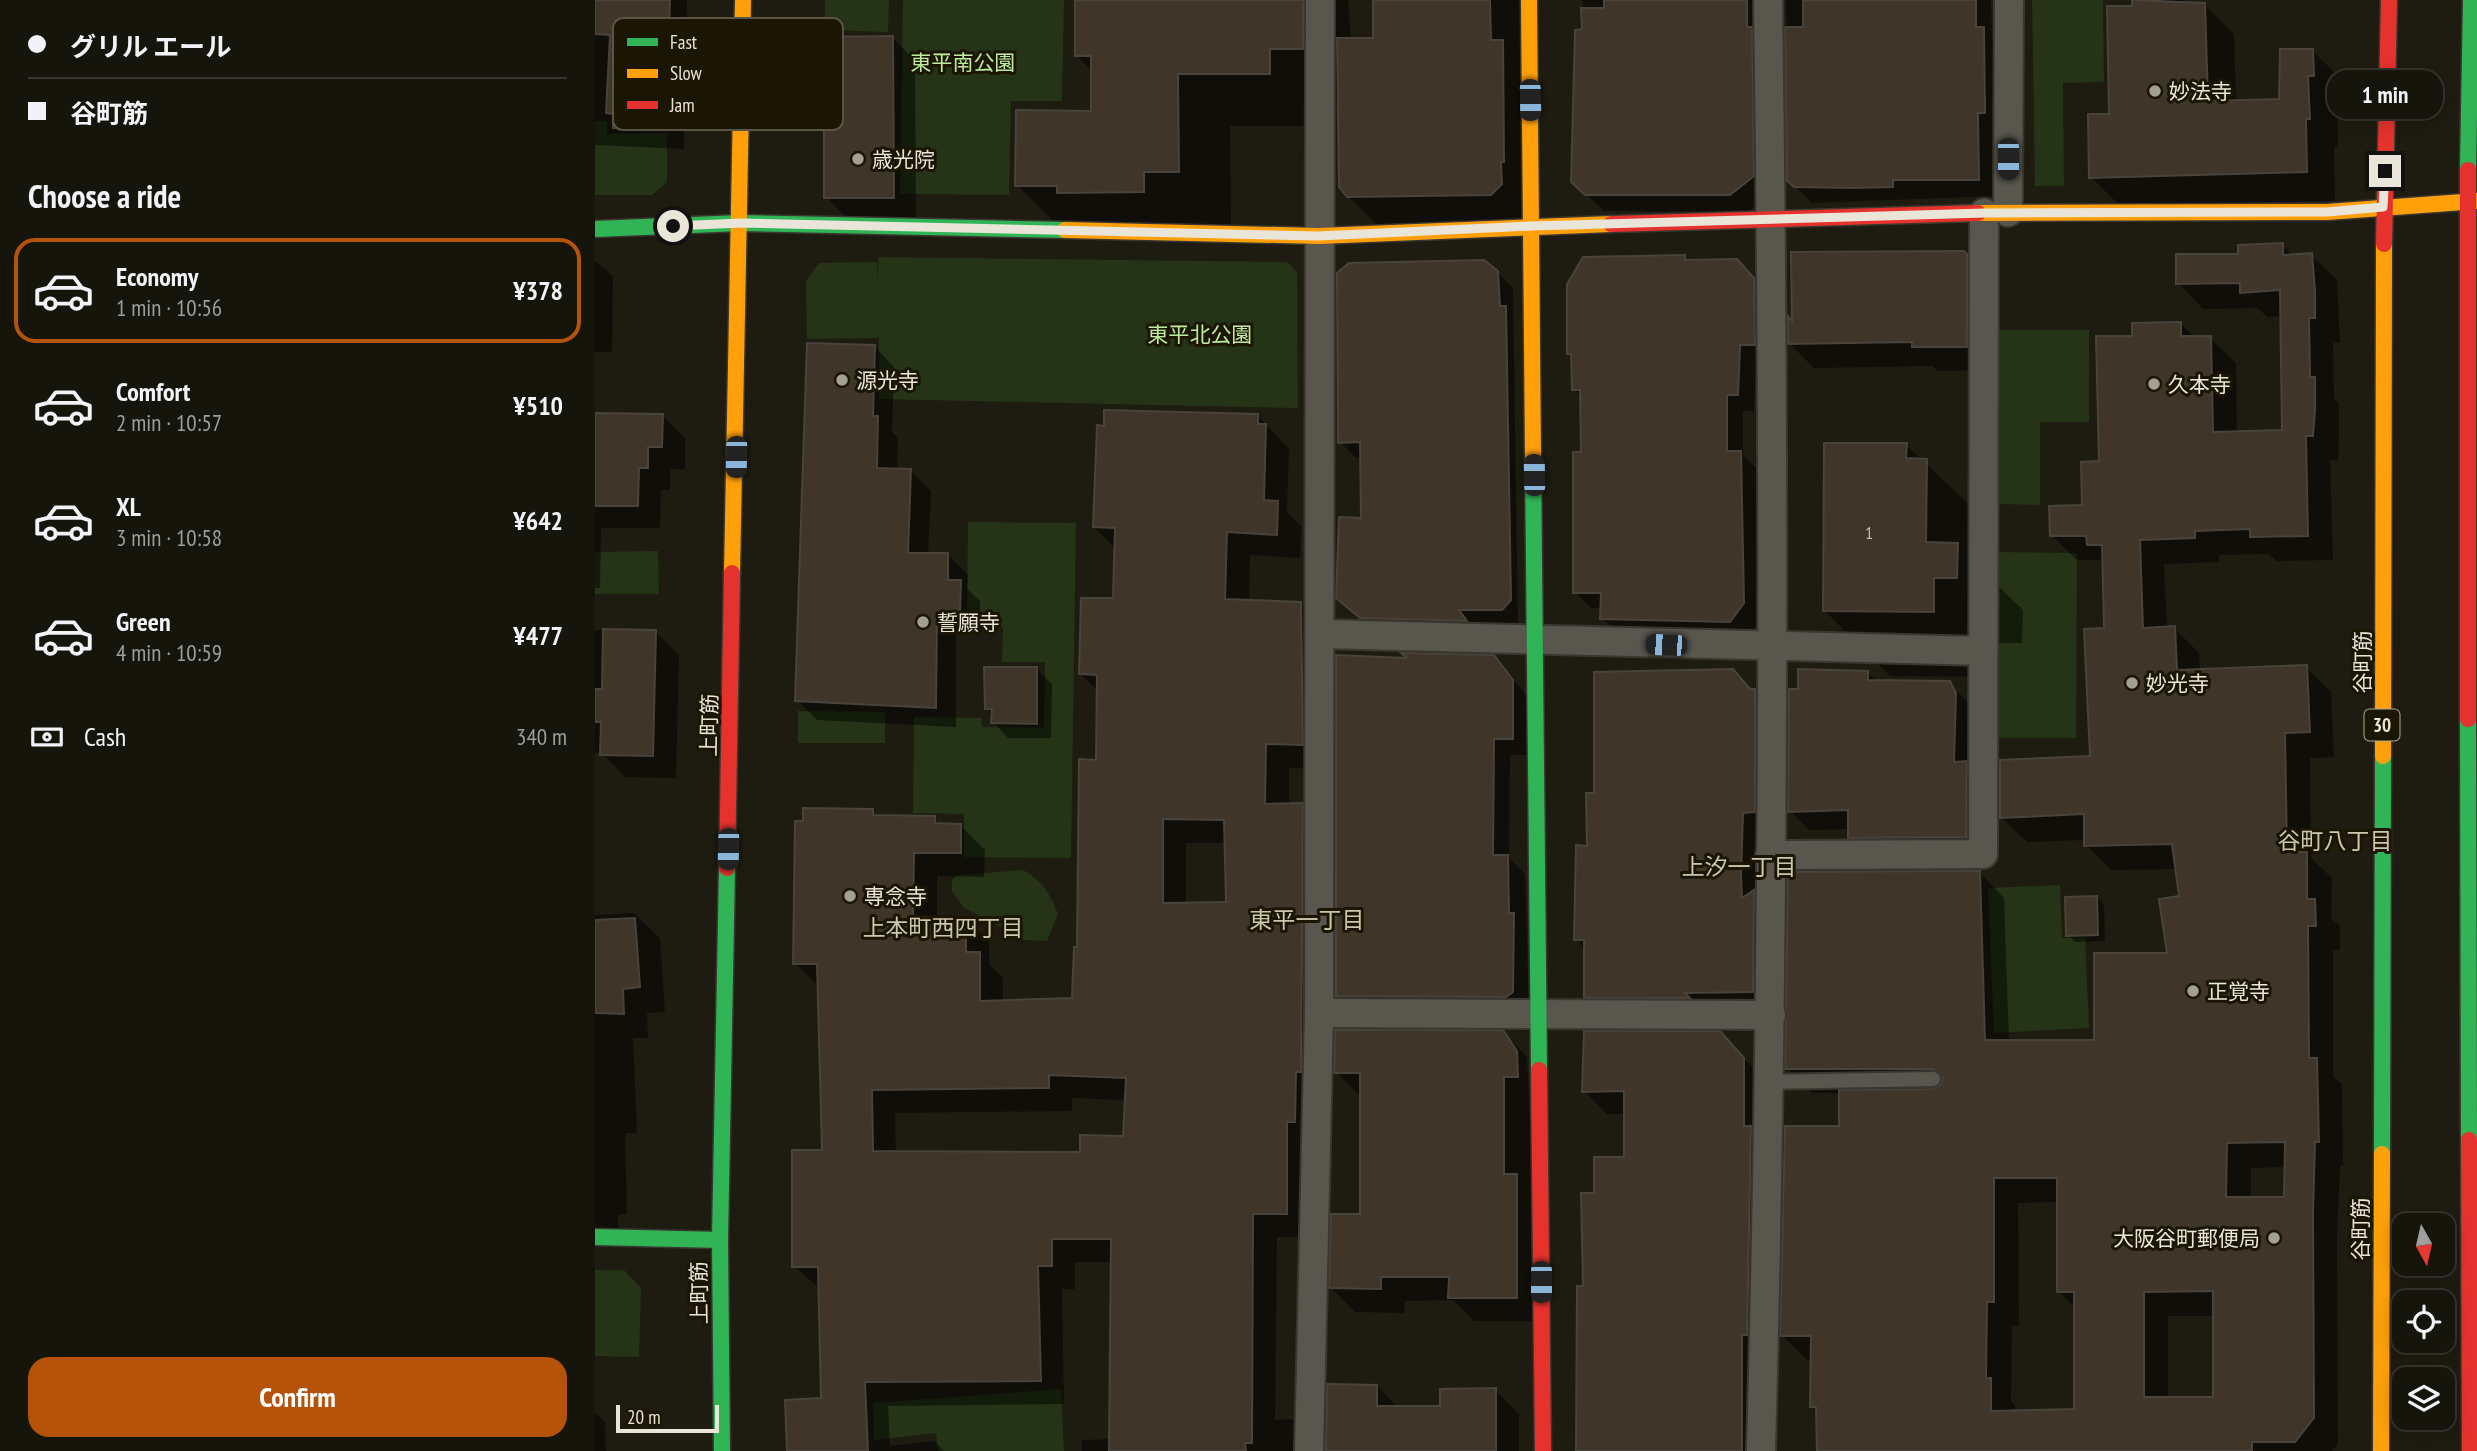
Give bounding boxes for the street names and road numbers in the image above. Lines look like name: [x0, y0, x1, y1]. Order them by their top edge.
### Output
street label: 谷町筋: [2349, 631, 2376, 694]
street label: 上町筋: [695, 693, 723, 757]
road number: 30: [2365, 710, 2399, 740]
street label: 谷町筋: [2347, 1198, 2374, 1261]
street label: 上町筋: [685, 1261, 713, 1325]

